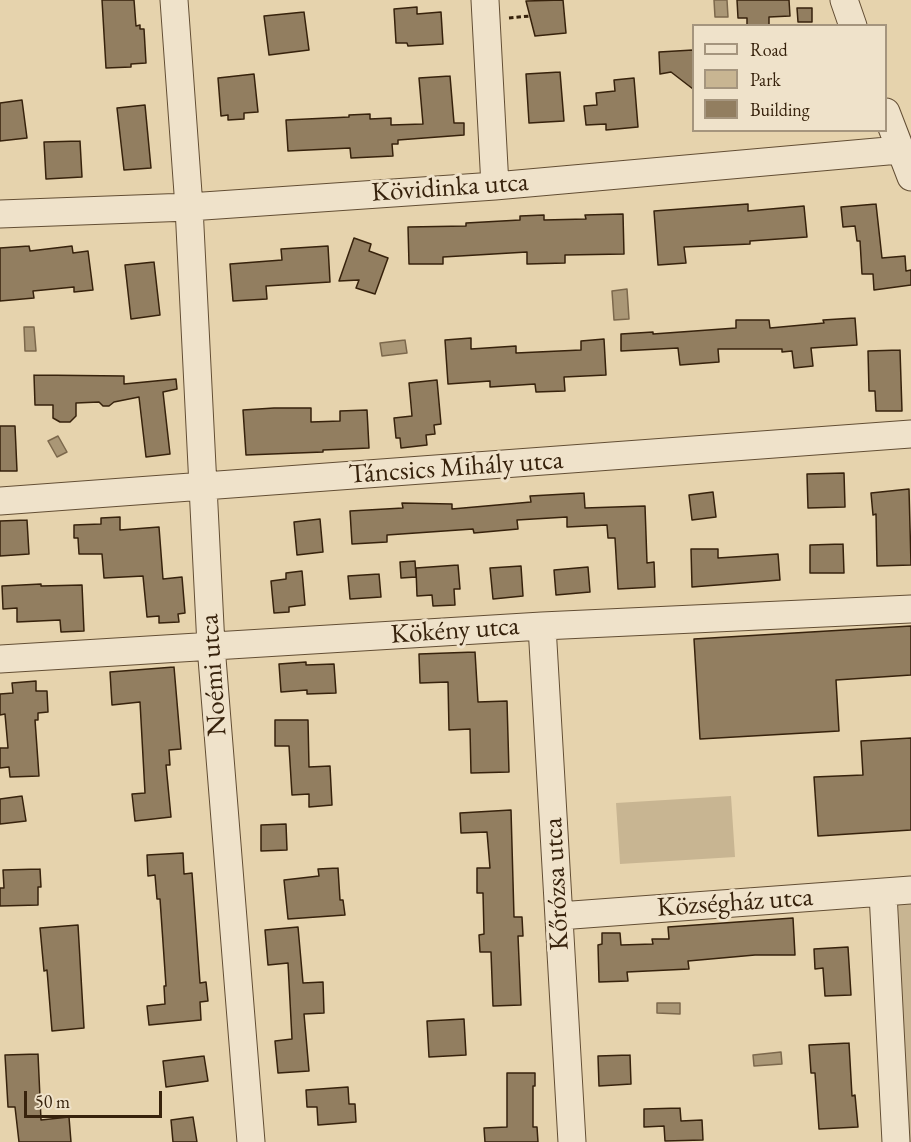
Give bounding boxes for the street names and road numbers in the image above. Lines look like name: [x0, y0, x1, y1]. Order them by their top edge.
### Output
street label: Kövidinka utca: [370, 166, 530, 210]
street label: Táncsics Mihály utca: [348, 444, 564, 492]
street label: Kökény utca: [390, 610, 520, 652]
street label: Noémi utca: [194, 613, 234, 737]
street label: Kőrózsa utca: [537, 817, 577, 951]
street label: Községház utca: [656, 881, 814, 925]

